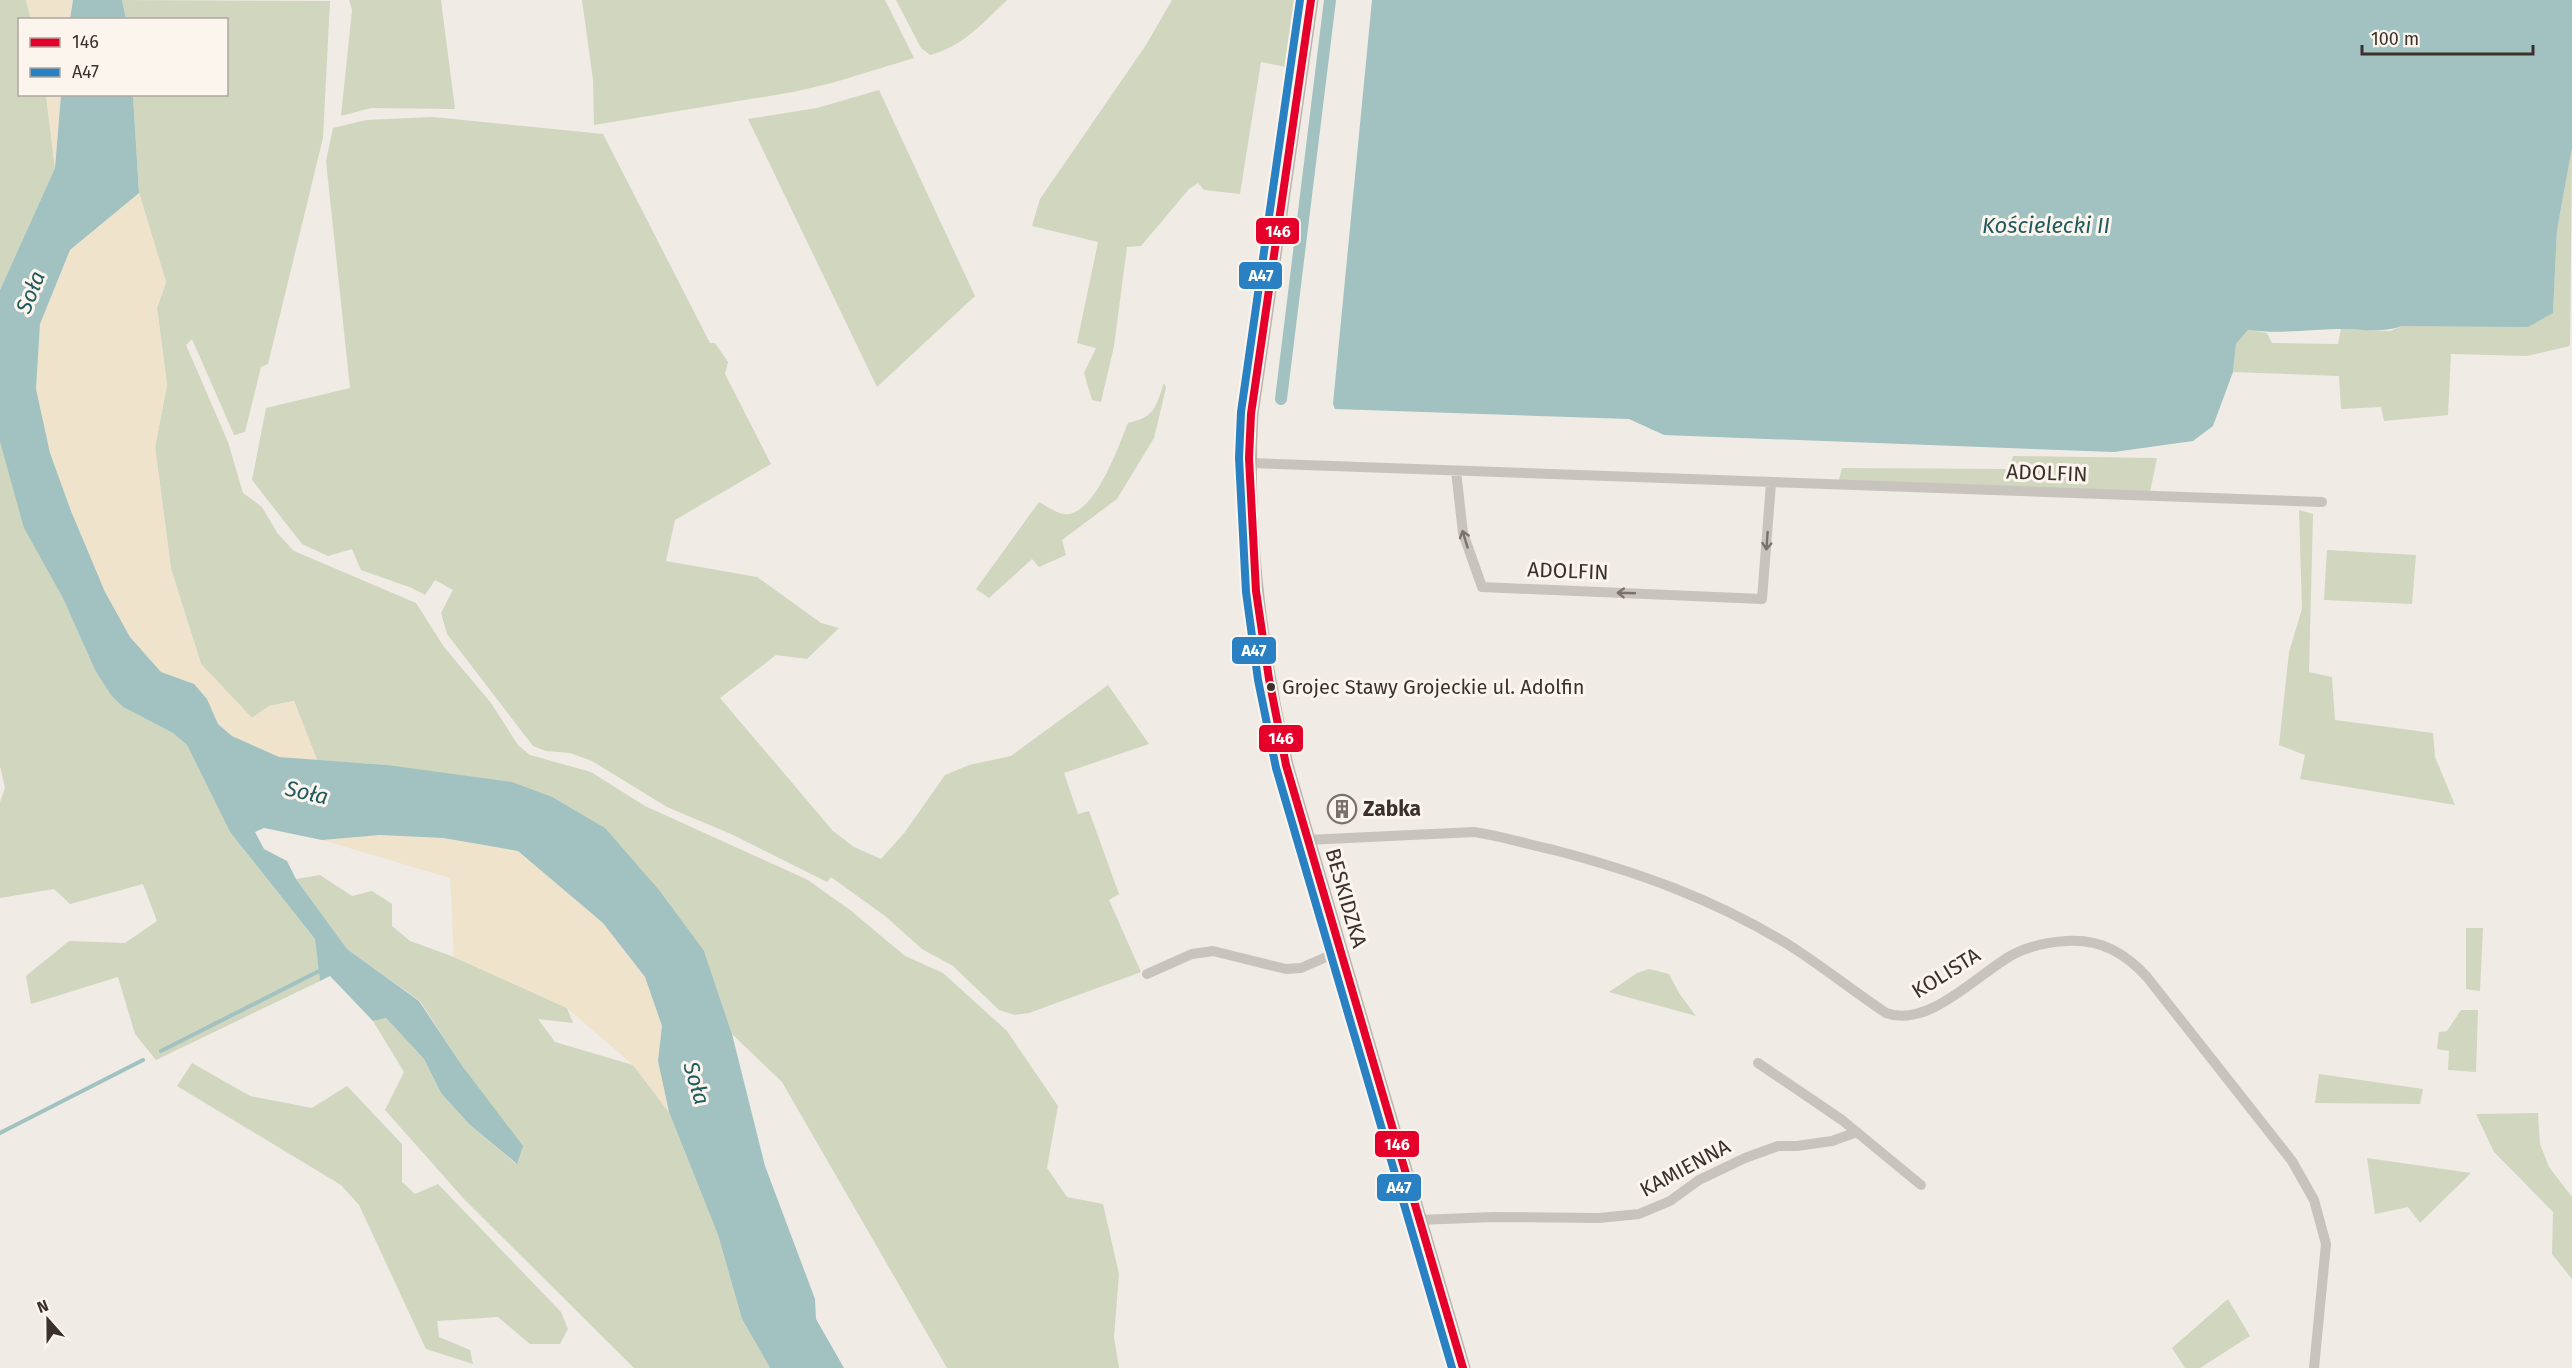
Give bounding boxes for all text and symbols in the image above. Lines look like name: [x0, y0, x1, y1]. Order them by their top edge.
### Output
legend: [18, 18, 228, 96]
scale bar: [2362, 18, 2533, 56]
text: 100 m: [2371, 28, 2419, 50]
text: 146: [72, 31, 99, 53]
text: A47: [72, 61, 99, 83]
water label: Kościelecki II: [1982, 212, 2110, 239]
line badge: 146: [1255, 217, 1300, 245]
text: 146: [1265, 222, 1291, 241]
line badge: A47: [1238, 261, 1283, 290]
text: A47: [1247, 266, 1274, 285]
water label: Soła: [9, 267, 51, 318]
street label: ADOLFIN: [2006, 459, 2088, 487]
one-way arrow: [1459, 530, 1470, 549]
one-way arrow: [1761, 530, 1772, 550]
street label: ADOLFIN: [1527, 557, 1609, 585]
one-way arrow: [1616, 588, 1636, 599]
line badge: A47: [1231, 636, 1277, 665]
text: A47: [1240, 641, 1267, 660]
place label: Grojec Stawy Grojeckie ul. Adolfin: [1282, 675, 1584, 699]
marker: Grojec Stawy Grojeckie ul. Adolfin: [1265, 681, 1277, 693]
line badge: 146: [1258, 724, 1304, 753]
text: 146: [1268, 729, 1294, 748]
water label: Soła: [282, 774, 331, 811]
building icon: Zabka: [1326, 793, 1358, 825]
place label: Zabka: [1363, 796, 1421, 822]
street label: BESKIDZKA: [1319, 845, 1373, 951]
street label: KOLISTA: [1907, 942, 1985, 1004]
water label: Soła: [677, 1058, 716, 1108]
line badge: 146: [1374, 1130, 1420, 1158]
street label: KAMIENNA: [1635, 1133, 1735, 1203]
text: 146: [1384, 1135, 1410, 1154]
line badge: A47: [1376, 1173, 1422, 1202]
text: A47: [1385, 1178, 1412, 1197]
north arrow: [18, 1290, 78, 1350]
text: N: [34, 1296, 51, 1317]

